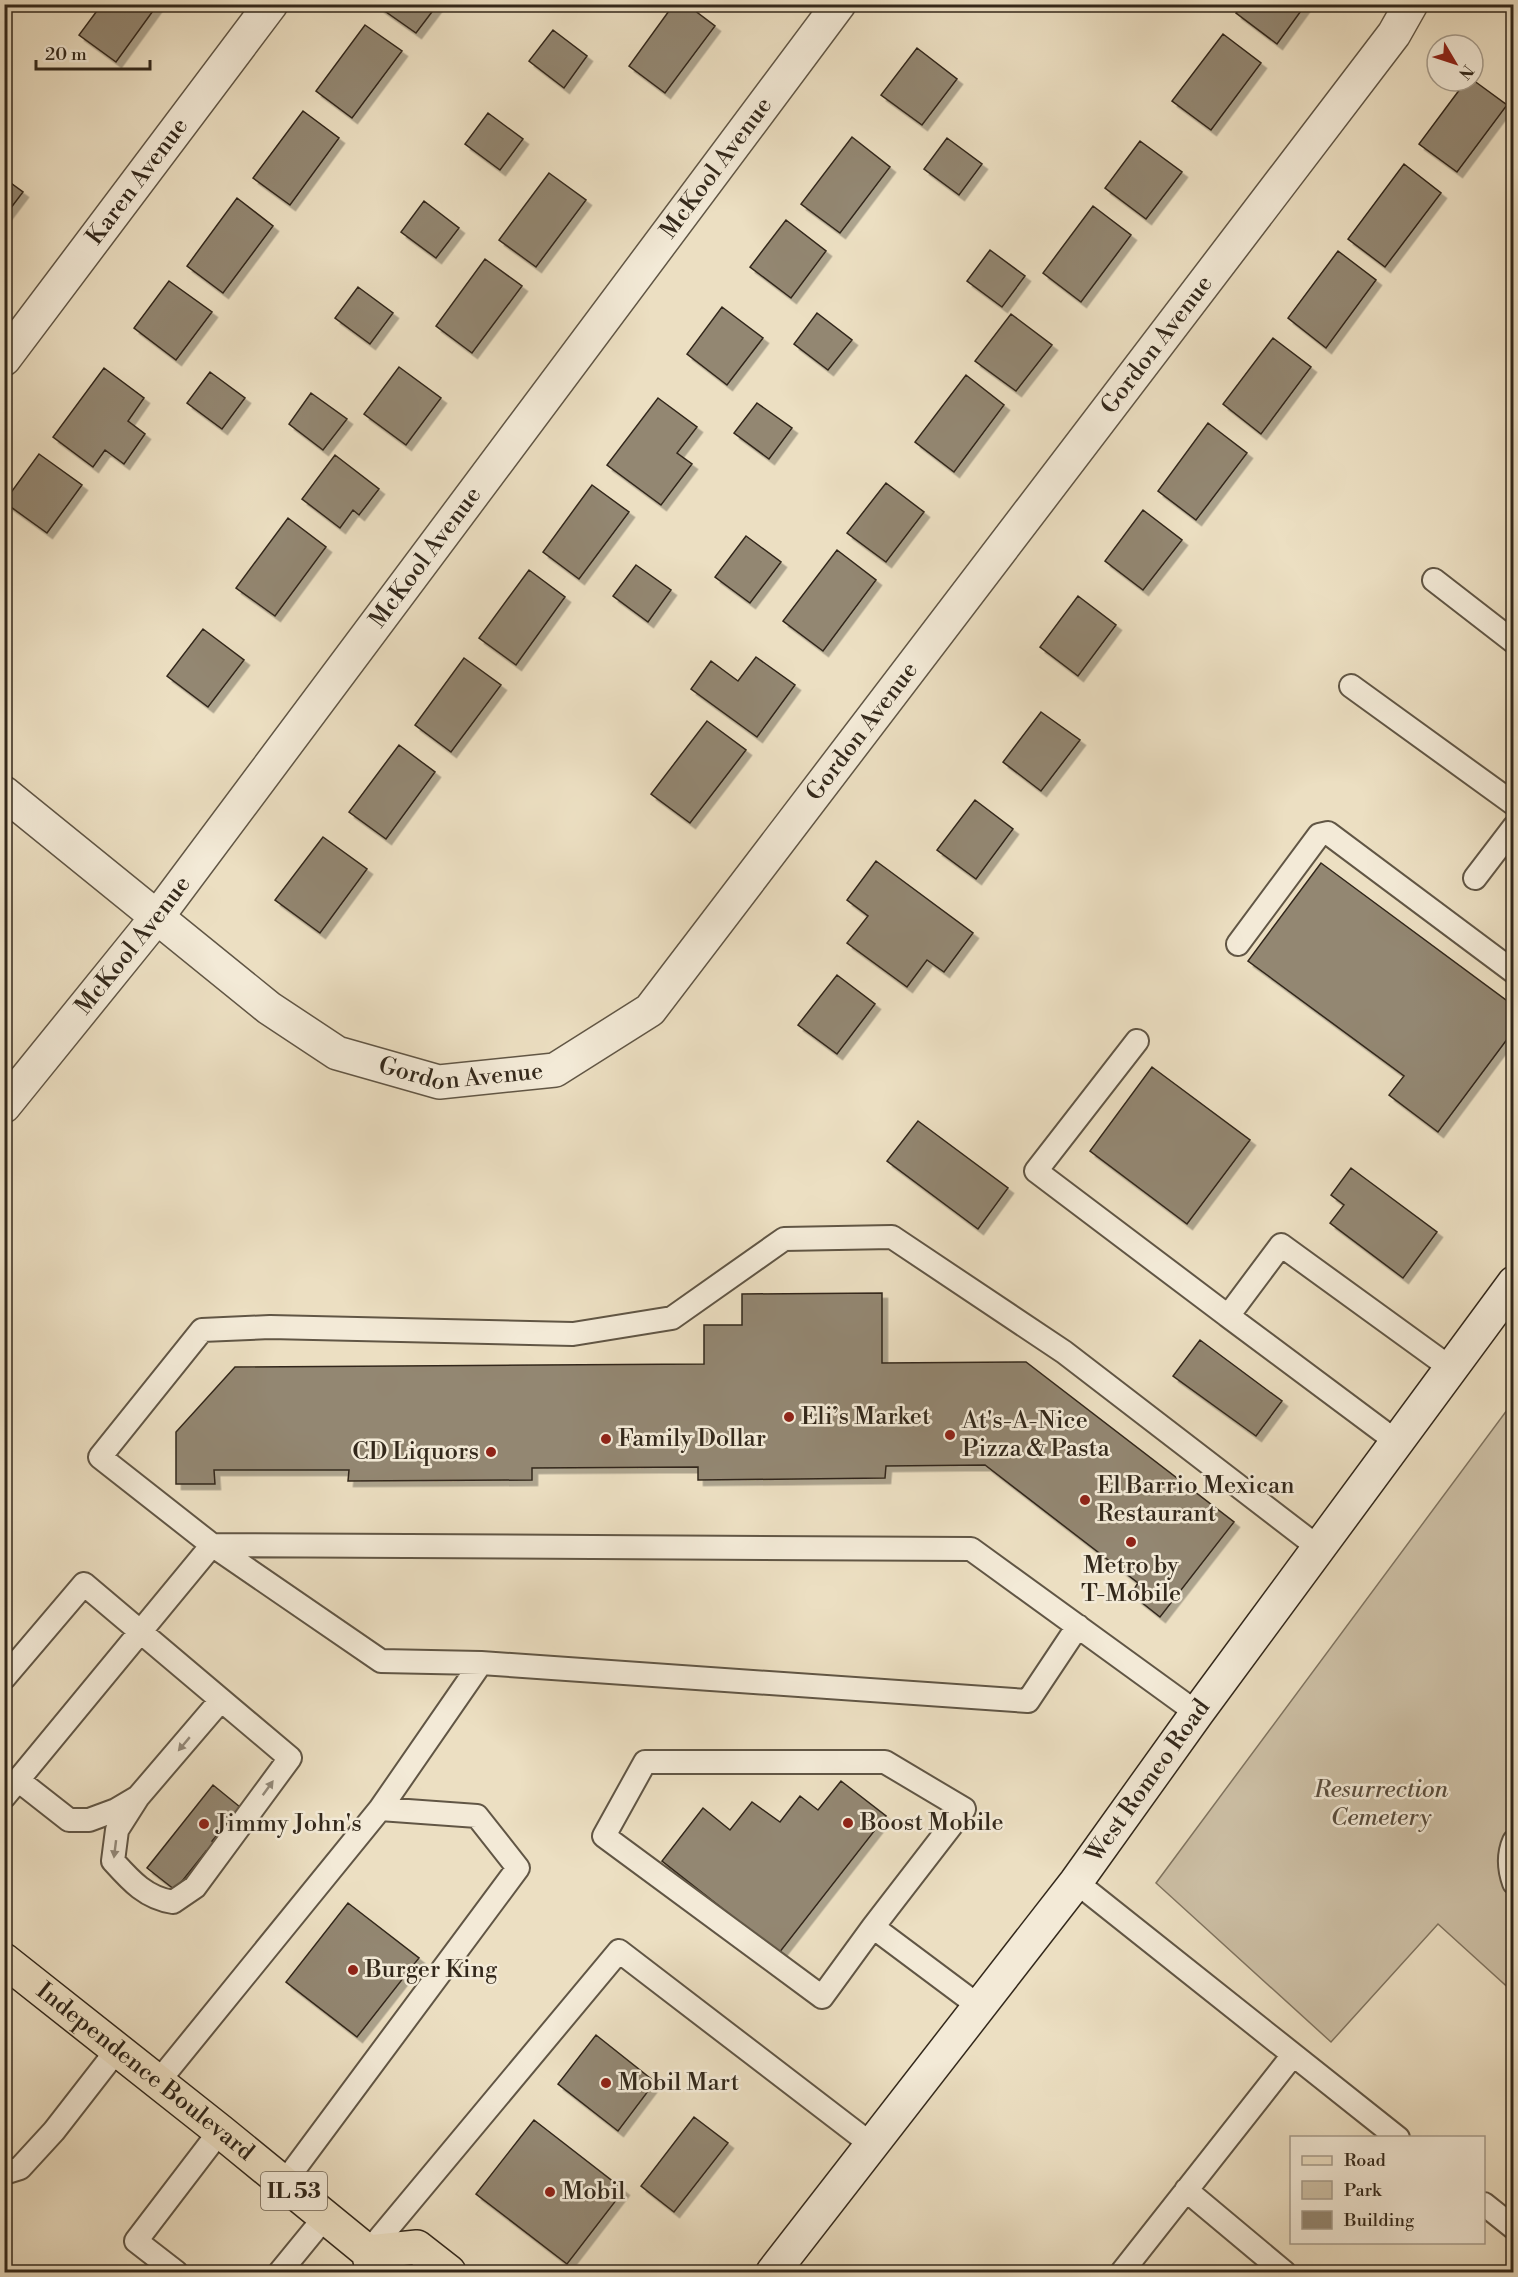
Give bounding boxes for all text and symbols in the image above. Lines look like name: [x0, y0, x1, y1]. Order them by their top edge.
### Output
scale bar: [36, 33, 150, 71]
north arrow: [1425, 33, 1485, 93]
text: 20 m: [45, 43, 87, 66]
text: N: [1454, 61, 1478, 83]
street label: McKool Avenue: [654, 91, 779, 245]
street label: Karen Avenue: [80, 112, 195, 251]
street label: Gordon Avenue: [1094, 270, 1219, 420]
street label: McKool Avenue: [363, 481, 488, 634]
street label: Gordon Avenue: [800, 656, 925, 807]
street label: McKool Avenue: [69, 870, 197, 1021]
street label: Gordon Avenue: [375, 1051, 545, 1098]
place label: Eli’s Market: [801, 1402, 931, 1432]
place label: At's-A-Nice Pizza & Pasta: [961, 1406, 1111, 1464]
marker: Eli’s Market: [782, 1410, 796, 1424]
place label: Family Dollar: [618, 1424, 766, 1454]
marker: At's-A-Nice Pizza & Pasta: [943, 1428, 957, 1442]
marker: Family Dollar: [599, 1432, 613, 1446]
place label: CD Liquors: [352, 1437, 479, 1467]
marker: CD Liquors: [484, 1445, 498, 1459]
place label: El Barrio Mexican Restaurant: [1097, 1471, 1295, 1529]
marker: El Barrio Mexican Restaurant: [1078, 1493, 1092, 1507]
marker: Metro by T-Mobile: [1124, 1535, 1138, 1549]
place label: Metro by T-Mobile: [1081, 1551, 1181, 1609]
street label: West Romeo Road: [1079, 1693, 1217, 1869]
one-way arrow: [177, 1736, 190, 1752]
park label: Resurrection Cemetery: [1313, 1775, 1449, 1833]
one-way arrow: [262, 1780, 274, 1796]
place label: Boost Mobile: [859, 1808, 1004, 1838]
place label: Jimmy John's: [215, 1809, 362, 1839]
marker: Boost Mobile: [841, 1816, 855, 1830]
marker: Jimmy John's: [197, 1817, 211, 1831]
one-way arrow: [110, 1840, 120, 1859]
place label: Burger King: [364, 1955, 498, 1985]
marker: Burger King: [346, 1963, 360, 1977]
street label: Independence Boulevard: [30, 1976, 260, 2168]
place label: Mobil Mart: [618, 2068, 740, 2098]
marker: Mobil Mart: [599, 2076, 613, 2090]
legend: [1290, 2136, 1485, 2244]
text: Road: [1344, 2149, 1387, 2172]
road number: IL 53: [261, 2172, 327, 2210]
place label: Mobil: [562, 2177, 625, 2207]
text: Park: [1344, 2179, 1383, 2202]
marker: Mobil: [543, 2185, 557, 2199]
text: Building: [1343, 2209, 1415, 2232]

